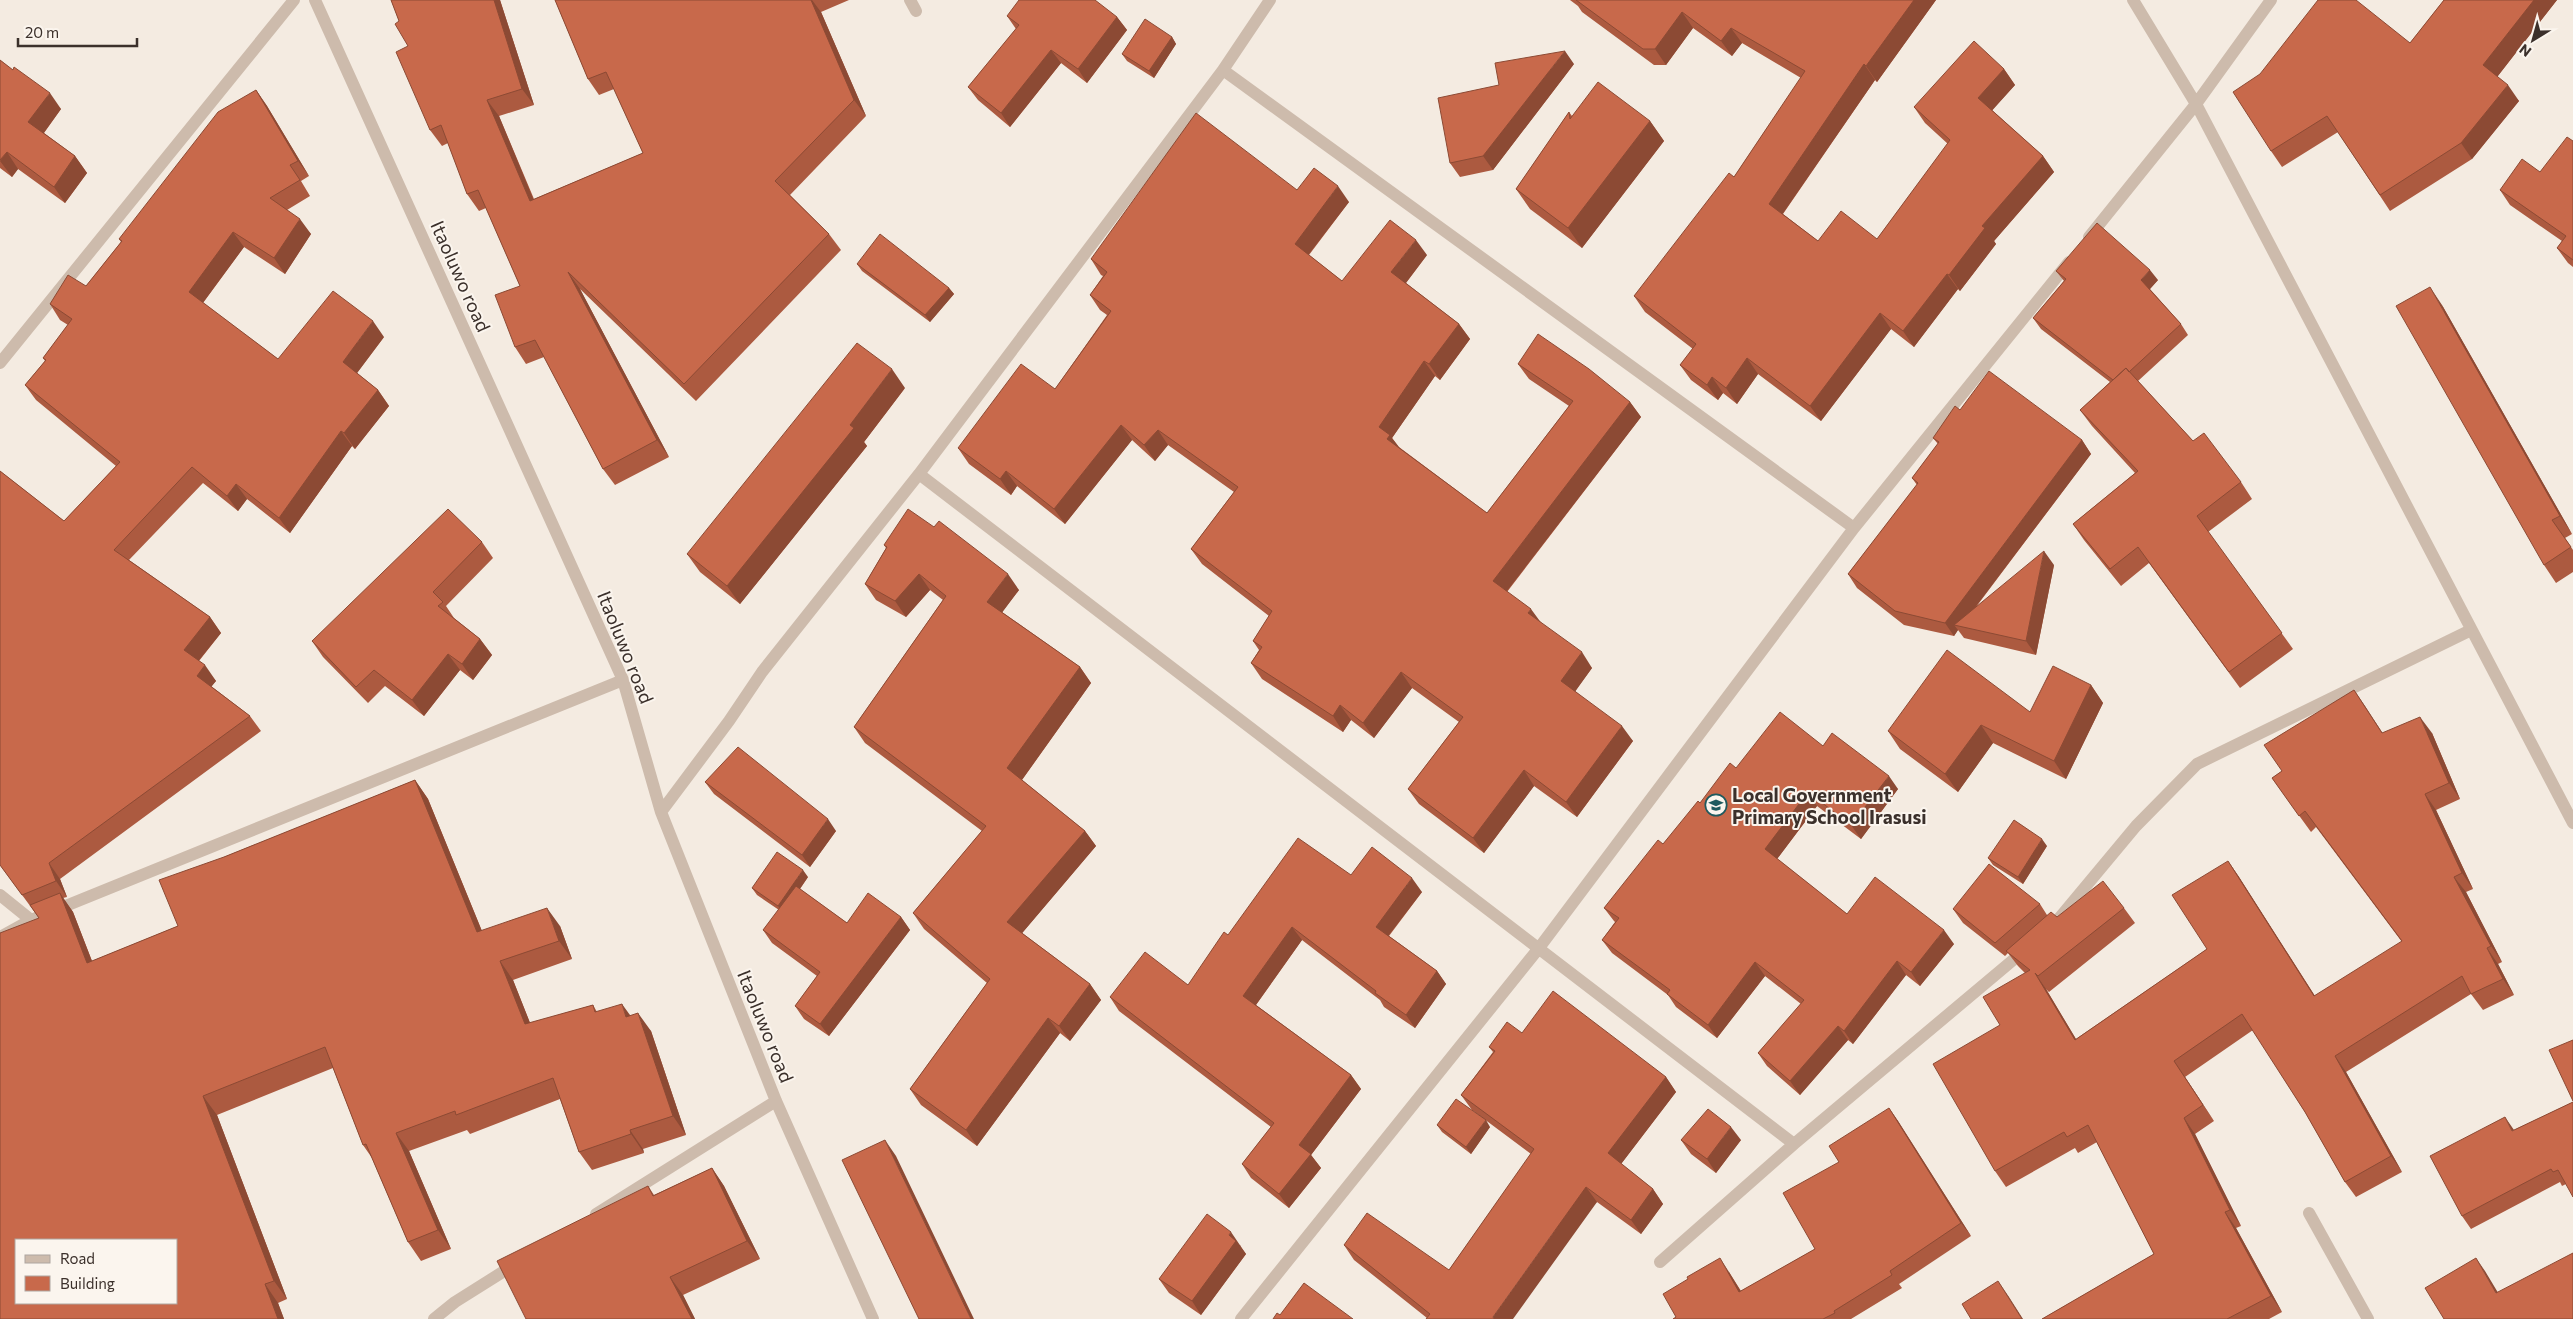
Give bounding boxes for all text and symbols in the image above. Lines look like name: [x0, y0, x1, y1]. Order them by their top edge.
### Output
scale bar: [18, 15, 136, 47]
north arrow: [2508, 15, 2558, 65]
text: 20 m: [25, 23, 59, 41]
text: N: [2516, 41, 2534, 61]
street label: Itaoluwo road: [426, 217, 496, 335]
street label: Itaoluwo road: [593, 587, 659, 707]
place label: Local Government Primary School Irasusi: [1732, 783, 1927, 828]
school or university icon: Local Government Primary School Irasusi: [1704, 793, 1728, 817]
street label: Itaoluwo road: [733, 966, 799, 1086]
legend: [15, 1239, 178, 1304]
text: Road: [60, 1249, 95, 1267]
text: Building: [60, 1274, 115, 1292]

